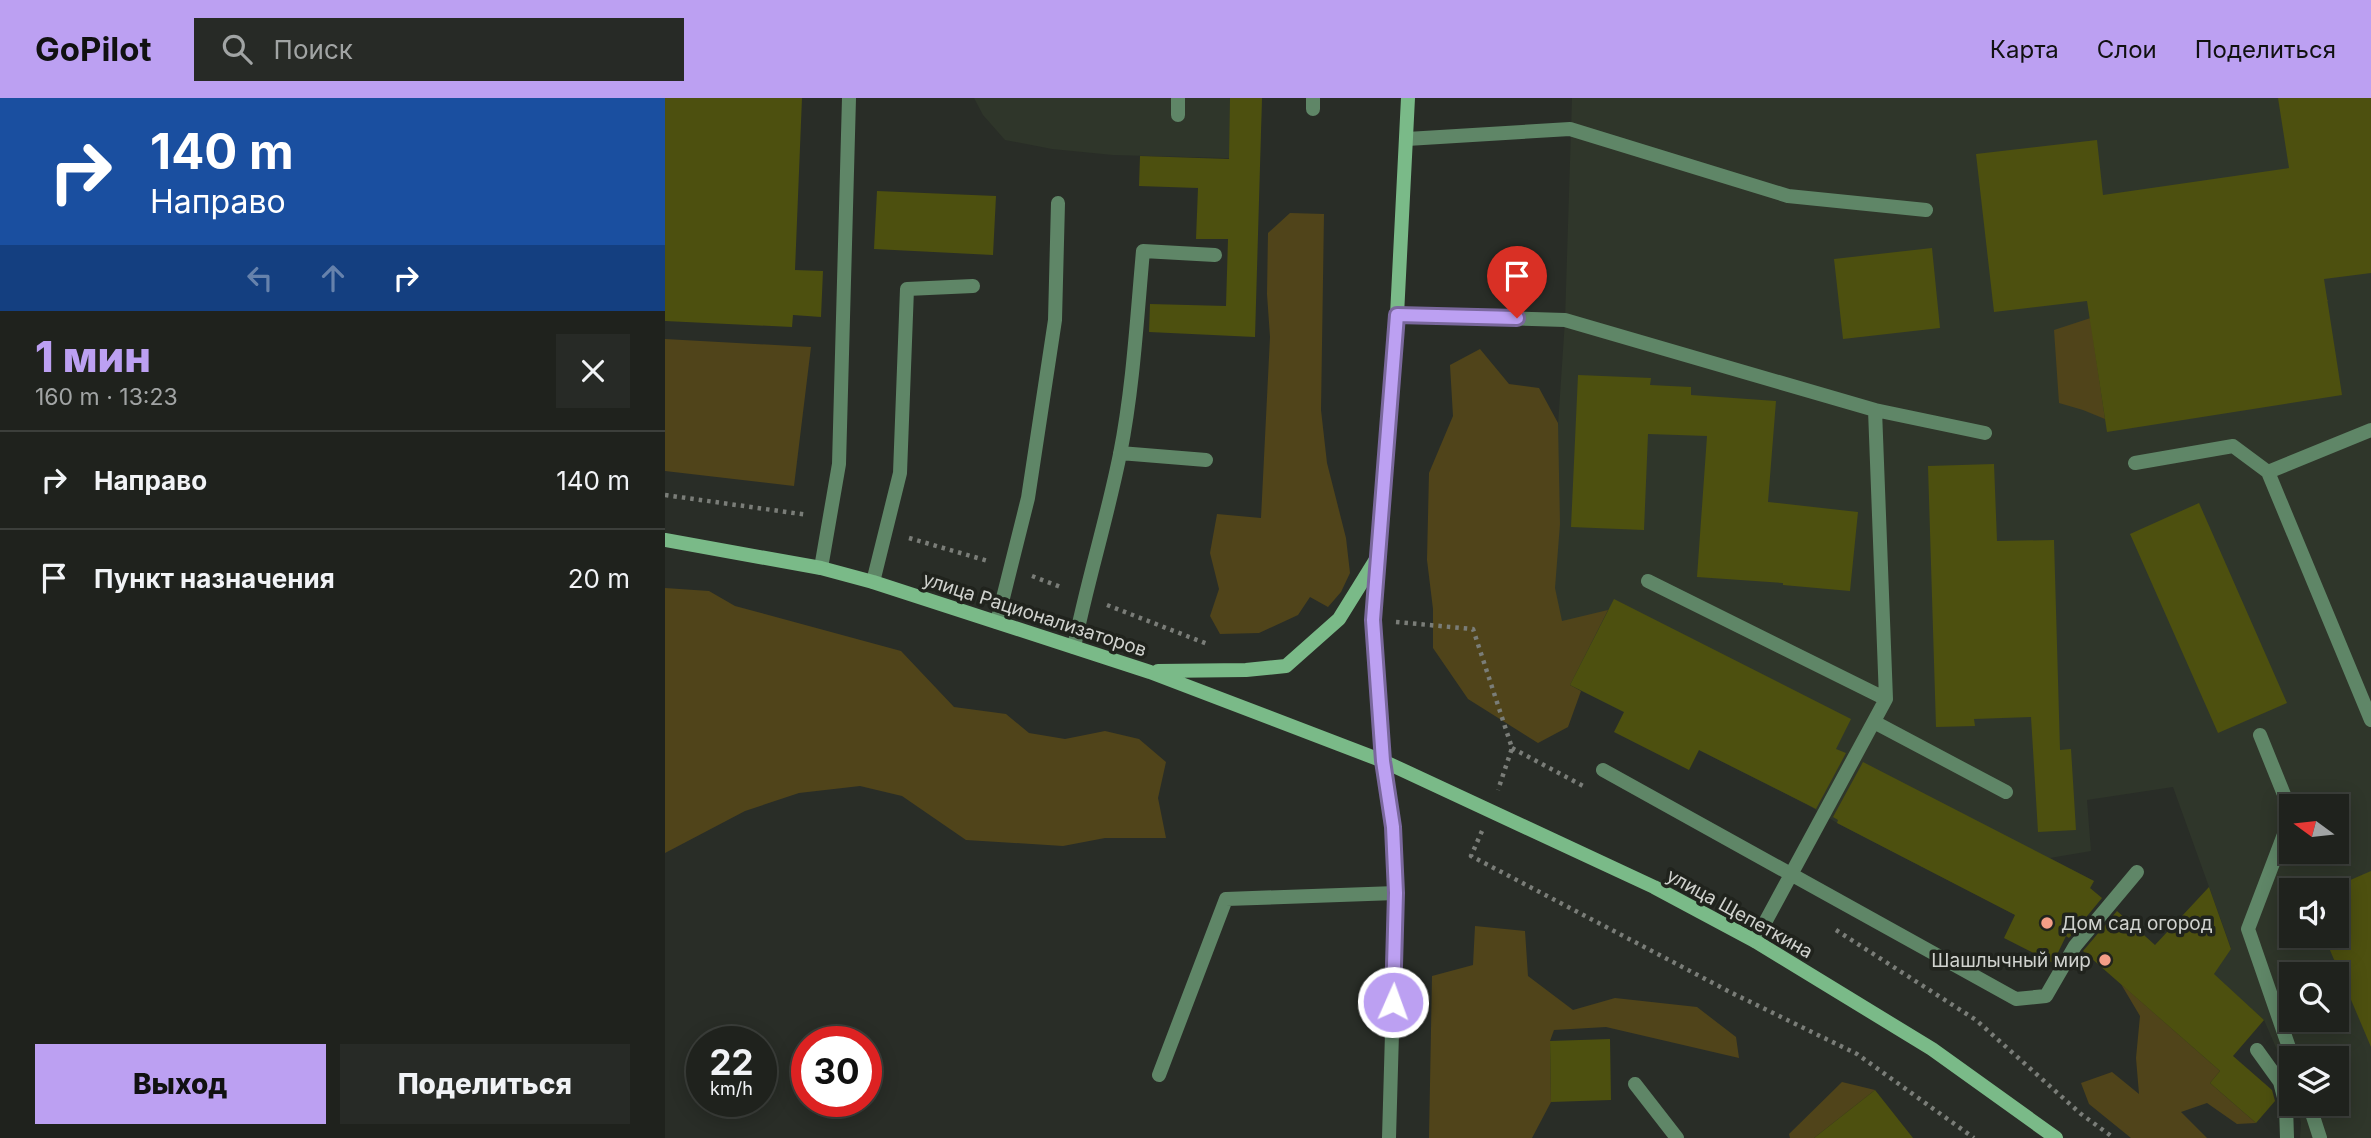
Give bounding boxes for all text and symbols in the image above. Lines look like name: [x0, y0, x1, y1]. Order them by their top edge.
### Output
search box: [194, 18, 684, 81]
text: GoPilot: [35, 29, 152, 69]
icon: search: [218, 30, 256, 68]
text: Поиск: [274, 34, 353, 65]
text: Карта: [1990, 35, 2059, 64]
text: Слои: [2097, 35, 2157, 64]
text: Поделиться: [2195, 35, 2336, 64]
text: 140 m: [150, 122, 294, 181]
icon: right: [35, 126, 126, 217]
text: Направо: [150, 182, 286, 221]
pin: [1487, 246, 1547, 318]
icon: arrive: [1498, 257, 1536, 295]
icon: left: [241, 259, 279, 297]
icon: ahead: [314, 259, 352, 297]
icon: right: [387, 259, 425, 297]
text: 1 мин: [35, 331, 151, 382]
button: close: [556, 334, 630, 408]
text: 160 m · 13:23: [35, 383, 178, 411]
icon: right: [35, 461, 73, 499]
text: Направо: [94, 465, 207, 496]
text: 140 m: [556, 465, 630, 496]
icon: arrive: [35, 559, 73, 597]
text: Пункт назначения: [94, 563, 335, 594]
text: 20 m: [568, 563, 630, 594]
street label: улица Рационализаторов: [920, 567, 1150, 662]
north arrow: [2279, 794, 2349, 864]
map controls: [2279, 794, 2349, 1116]
street label: улица Щепеткина: [1663, 864, 1817, 963]
button: sound: [2279, 878, 2349, 948]
place label: Дом сад огород: [2061, 912, 2213, 935]
marker: Дом сад огород: [2039, 915, 2055, 931]
place label: Шашлычный мир: [1931, 949, 2091, 972]
marker: Шашлычный мир: [2097, 952, 2113, 968]
button: search: [2279, 962, 2349, 1032]
position arrow: [1356, 965, 1430, 1039]
speed limit sign: 30: [791, 1026, 882, 1117]
text: 22: [709, 1041, 754, 1083]
button: Выход: [35, 1044, 326, 1124]
button: Поделиться: [340, 1044, 630, 1124]
button: layers: [2279, 1046, 2349, 1116]
text: km/h: [710, 1078, 753, 1099]

